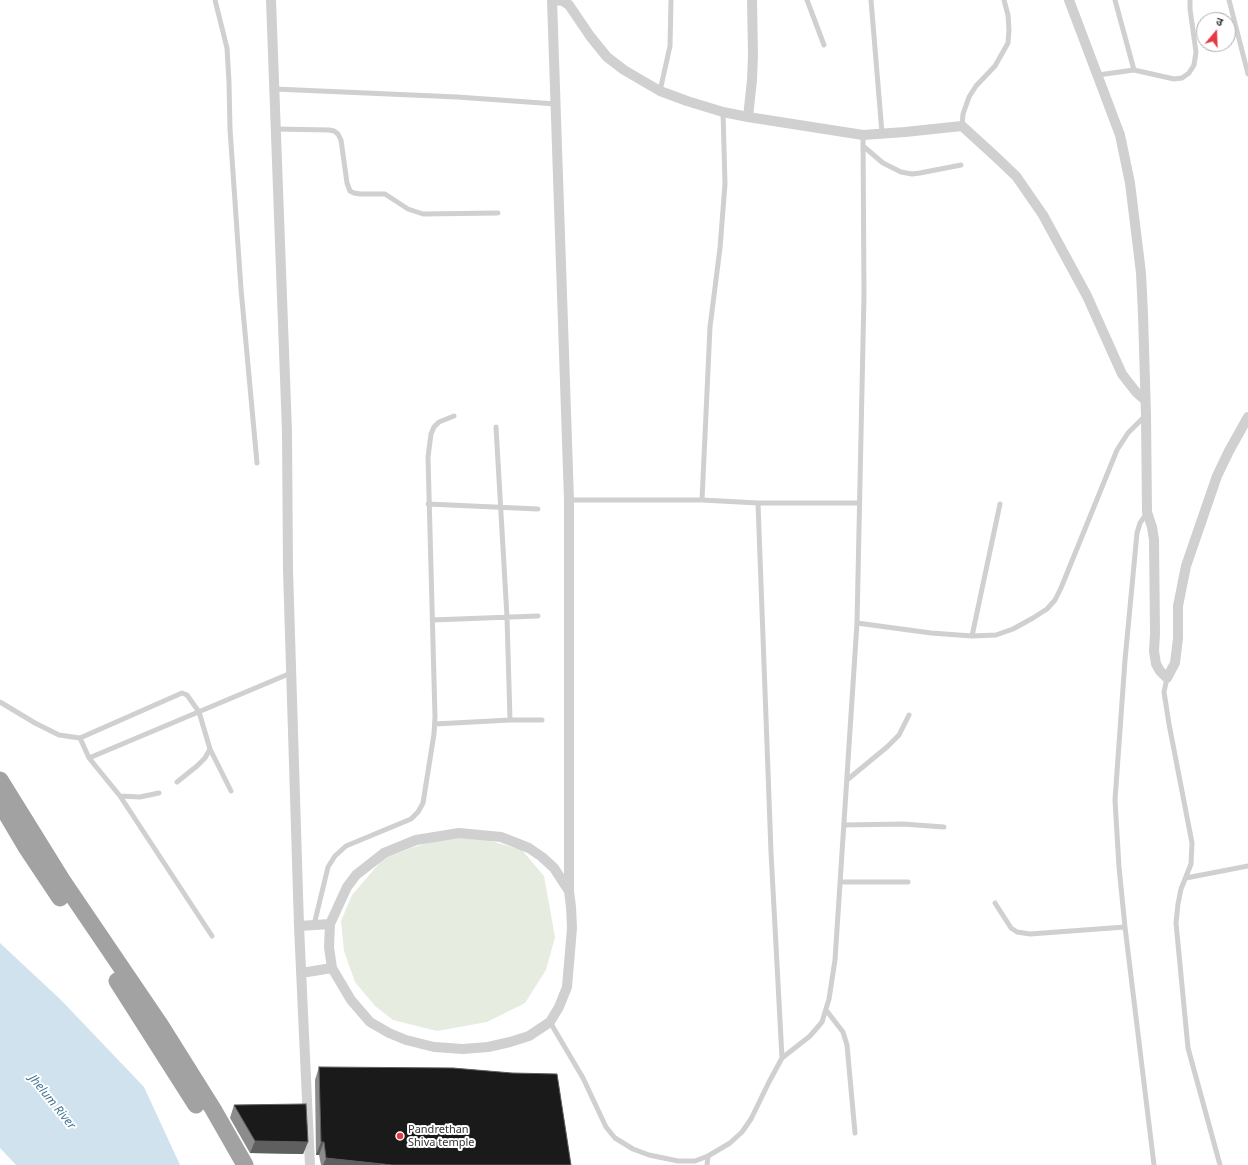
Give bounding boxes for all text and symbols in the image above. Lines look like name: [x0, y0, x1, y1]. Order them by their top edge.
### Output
north arrow: [1196, 12, 1236, 52]
text: उ: [1214, 13, 1225, 29]
water label: Jhelum River: [26, 1072, 78, 1132]
place label: Pandrethan Shiva temple: [408, 1123, 475, 1149]
marker: Pandrethan Shiva temple: [395, 1131, 405, 1141]

